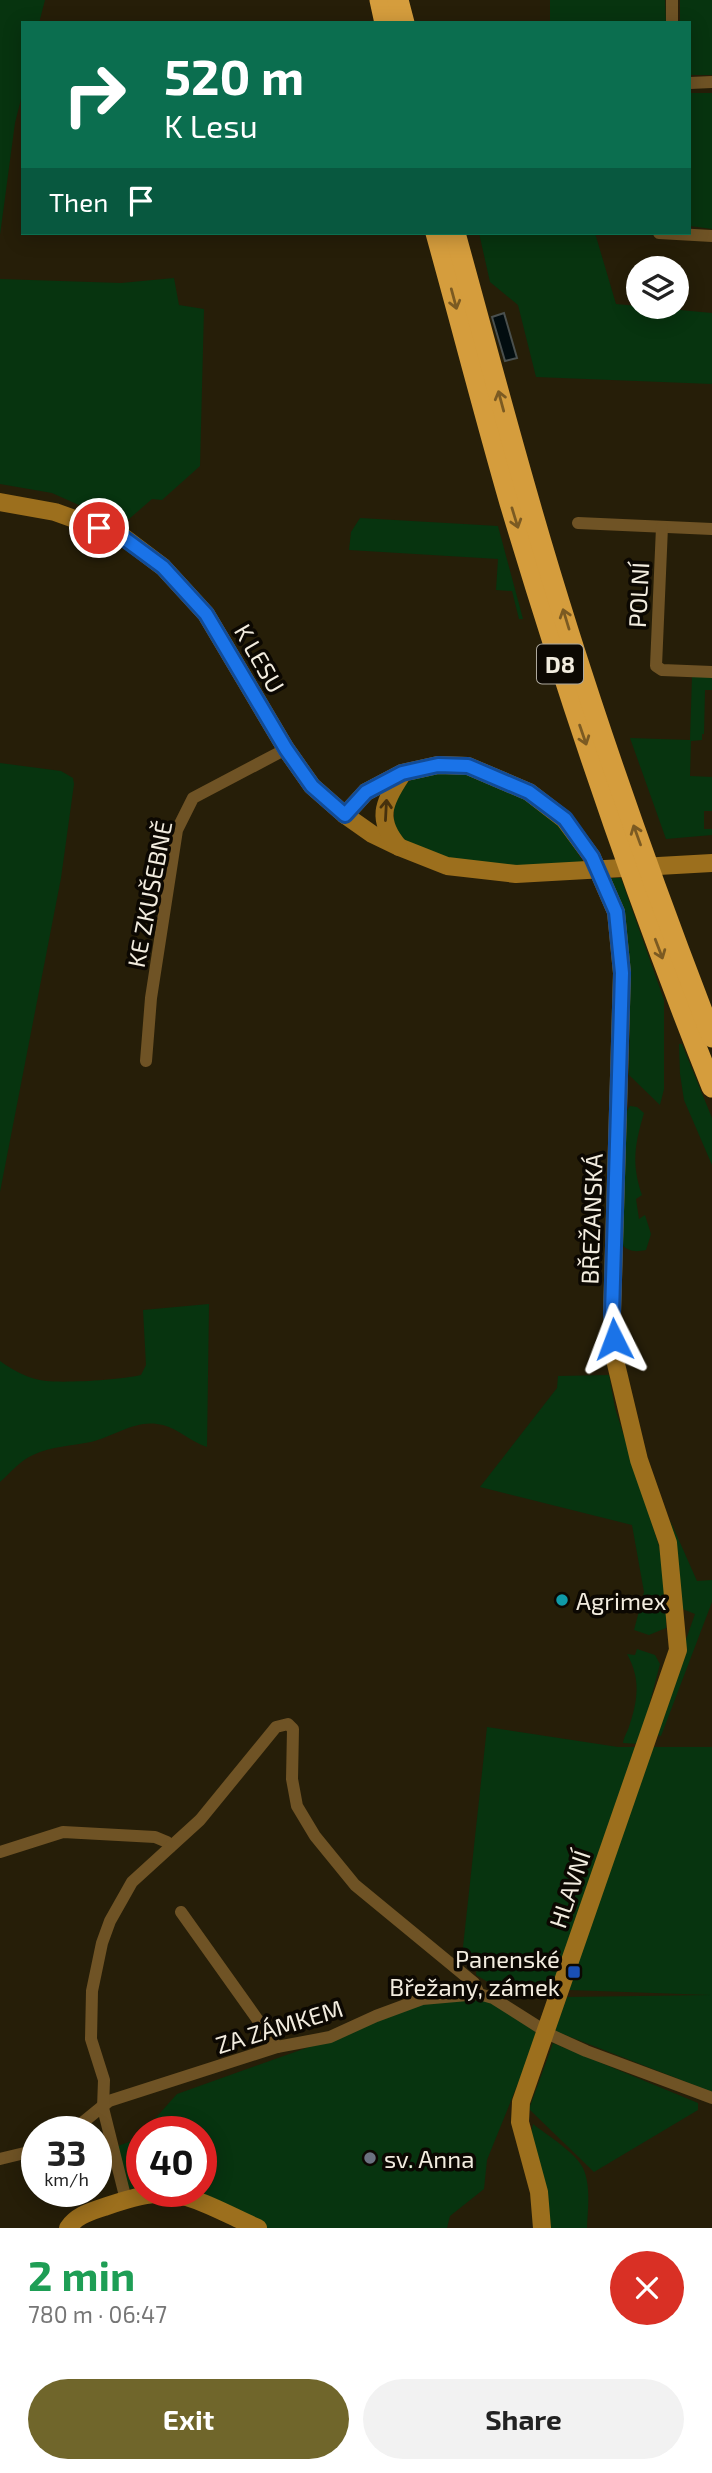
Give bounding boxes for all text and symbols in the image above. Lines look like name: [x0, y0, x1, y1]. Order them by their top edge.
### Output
text: 520 m: [164, 46, 304, 105]
icon: right: [49, 49, 140, 140]
text: K Lesu: [164, 106, 258, 144]
icon: arrive: [122, 182, 160, 220]
text: Then: [49, 186, 108, 217]
map controls: [626, 256, 689, 319]
button: layers: [626, 256, 689, 319]
one-way arrow: [449, 287, 462, 309]
one-way arrow: [494, 390, 507, 413]
pin: [69, 498, 129, 558]
one-way arrow: [509, 507, 522, 529]
icon: arrive: [80, 509, 118, 547]
street label: POLNÍ: [622, 561, 654, 629]
one-way arrow: [558, 608, 571, 630]
street label: K LESU: [229, 618, 291, 698]
road number: D8: [537, 644, 583, 684]
one-way arrow: [577, 724, 590, 746]
one-way arrow: [379, 799, 392, 822]
street label: KE ZKUŠEBNĚ: [121, 818, 177, 970]
one-way arrow: [630, 824, 642, 846]
one-way arrow: [653, 938, 666, 960]
street label: BŘEŽANSKÁ: [574, 1153, 608, 1285]
position arrow: [577, 1302, 651, 1376]
place label: Agrimex: [576, 1586, 667, 1615]
marker: Agrimex: [554, 1592, 570, 1608]
street label: HLAVNÍ: [542, 1846, 596, 1932]
place label: Panenské Břežany, zámek: [389, 1944, 560, 2001]
marker: Panenské Břežany, zámek: [566, 1964, 582, 1980]
street label: ZA ZÁMKEM: [212, 1993, 346, 2059]
speed limit sign: 40: [126, 2116, 217, 2207]
text: 33: [47, 2131, 86, 2173]
place label: sv. Anna: [384, 2144, 474, 2173]
marker: sv. Anna: [362, 2150, 378, 2166]
text: km/h: [44, 2168, 89, 2190]
text: 2 min: [28, 2249, 135, 2299]
button: close: [610, 2251, 684, 2325]
text: 780 m · 06:47: [28, 2300, 167, 2328]
button: Exit: [28, 2379, 349, 2459]
button: Share: [363, 2379, 684, 2459]

